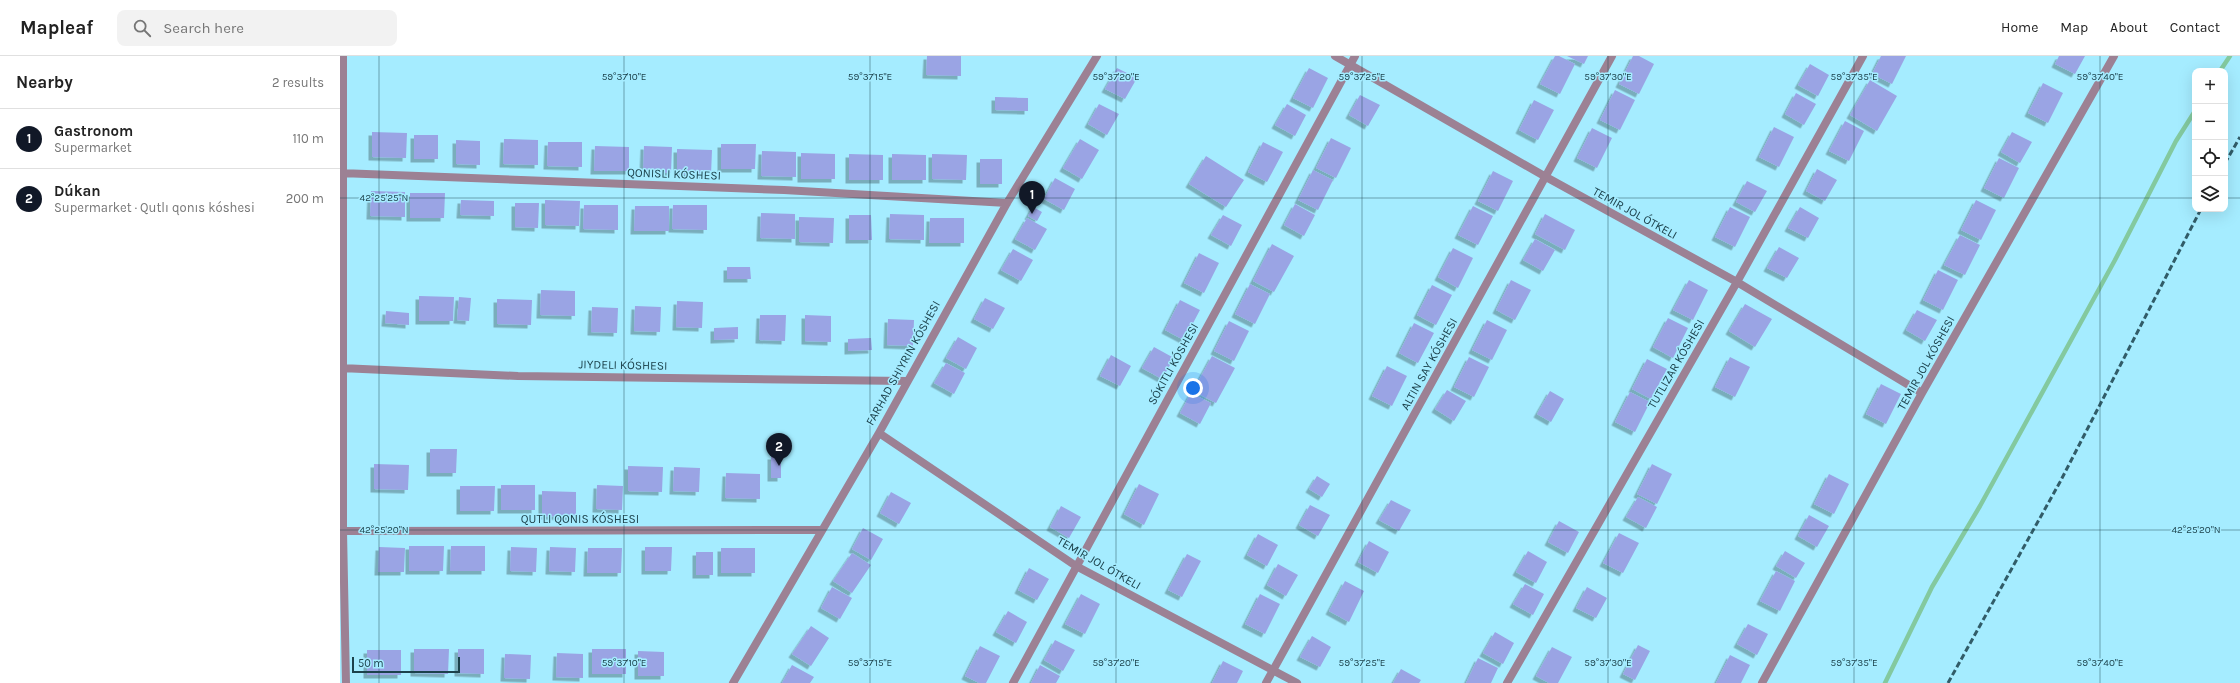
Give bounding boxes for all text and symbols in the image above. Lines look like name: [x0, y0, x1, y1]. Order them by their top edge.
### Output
search box: [117, 10, 397, 46]
text: Mapleaf: [20, 17, 93, 39]
icon: search: [131, 17, 153, 39]
text: Search here: [163, 19, 244, 37]
text: Home: [2001, 19, 2038, 36]
text: Map: [2060, 19, 2088, 36]
text: About: [2110, 19, 2148, 36]
text: Contact: [2170, 19, 2220, 36]
map controls: [2192, 68, 2228, 212]
button: +: [2192, 68, 2228, 104]
text: 59°37'10"E: [602, 71, 646, 83]
text: 59°37'15"E: [848, 71, 892, 83]
text: 59°37'20"E: [1092, 71, 1140, 83]
text: 59°37'25"E: [1339, 71, 1385, 83]
text: 59°37'30"E: [1584, 71, 1632, 83]
text: 59°37'35"E: [1830, 71, 1878, 83]
text: 59°37'40"E: [2077, 71, 2124, 83]
text: Nearby: [16, 72, 73, 92]
text: 2 results: [272, 75, 324, 90]
button: −: [2192, 104, 2228, 140]
text: Gastronom: [54, 122, 133, 140]
text: 1: [27, 131, 31, 146]
text: 110 m: [292, 131, 324, 146]
text: Supermarket: [54, 140, 132, 155]
button: locate: [2192, 140, 2228, 176]
street label: QONISLI KÓSHESI: [627, 164, 721, 183]
button: layers: [2192, 176, 2228, 212]
pin: 1: [1019, 181, 1045, 214]
text: Dúkan: [54, 182, 101, 200]
street label: TEMIR JOL ÓTKELI: [1590, 183, 1680, 242]
text: 2: [25, 191, 33, 206]
text: 200 m: [286, 191, 324, 206]
text: 42°25'25"N: [360, 192, 408, 204]
text: Supermarket · Qutlı qonıs kóshesi: [54, 200, 255, 215]
street label: FARHAD SHIYRIN KÓSHESI: [862, 298, 943, 428]
street label: TEMIR JOL KÓSHESI: [1894, 313, 1958, 412]
street label: ALTIN SAY KÓSHESI: [1397, 315, 1460, 413]
street label: TUTLIZAR KÓSHESI: [1644, 316, 1707, 411]
street label: SÓKITLI KÓSHESI: [1144, 320, 1201, 407]
street label: JIYDELI KÓSHESI: [578, 356, 668, 373]
your location: [1183, 378, 1203, 398]
pin: 2: [766, 433, 792, 466]
street label: QUTLI QONIS KÓSHESI: [521, 511, 639, 526]
text: 42°25'20"N: [359, 524, 409, 536]
text: 42°25'20"N: [2171, 524, 2221, 536]
street label: TEMIR JOL ÓTKELI: [1055, 533, 1144, 593]
scale bar: [352, 655, 460, 674]
text: 50 m: [358, 657, 384, 670]
text: 59°37'10"E: [602, 657, 646, 669]
text: 59°37'15"E: [848, 657, 892, 669]
text: 59°37'20"E: [1092, 657, 1140, 669]
text: 59°37'25"E: [1339, 657, 1385, 669]
text: 59°37'30"E: [1584, 657, 1632, 669]
text: 59°37'35"E: [1830, 657, 1878, 669]
text: 59°37'40"E: [2077, 657, 2124, 669]

